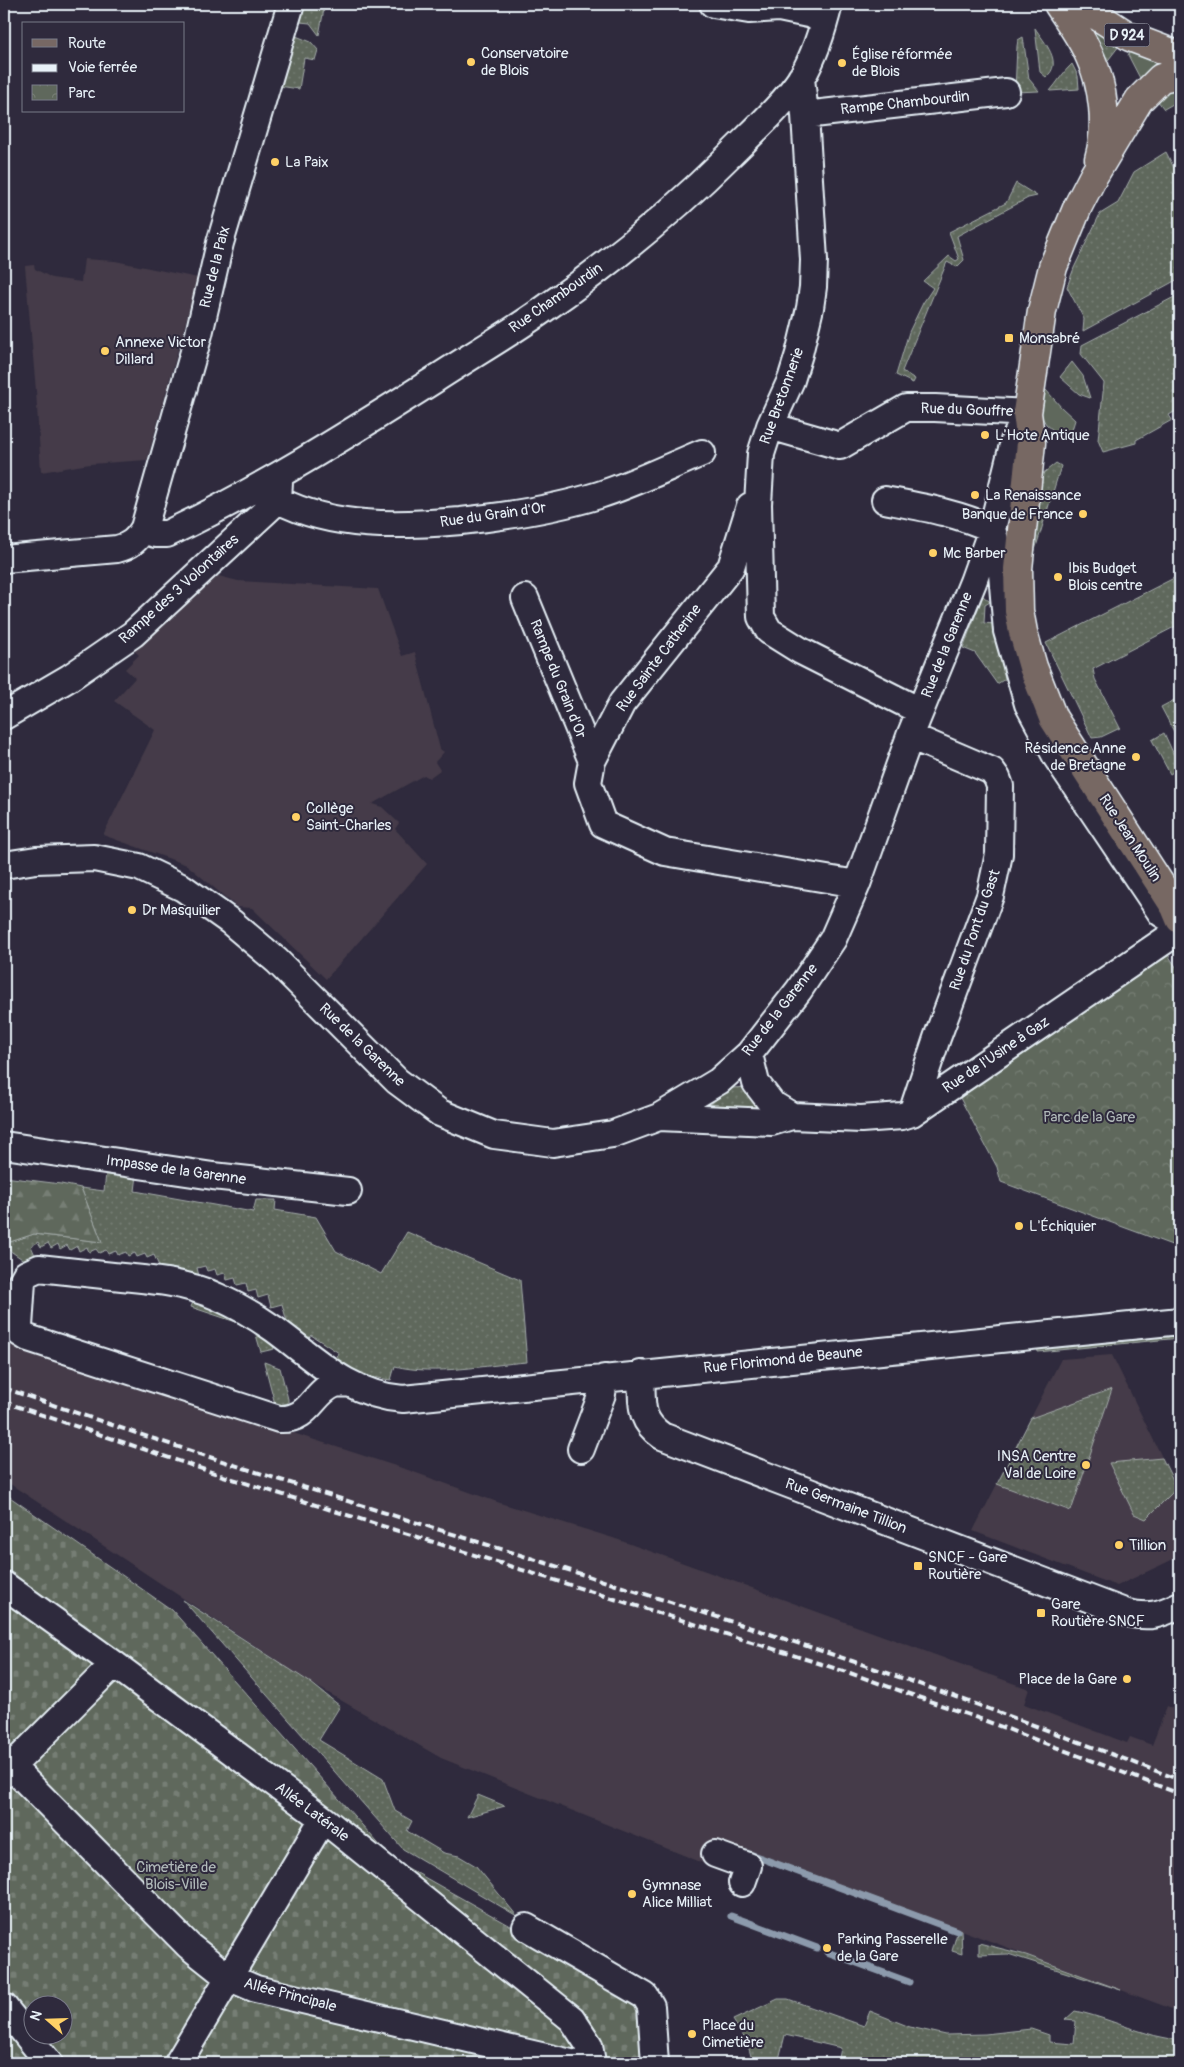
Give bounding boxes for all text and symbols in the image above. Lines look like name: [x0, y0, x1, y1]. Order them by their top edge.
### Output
legend: [22, 22, 185, 112]
road number: D 924: [1104, 24, 1150, 46]
text: Route: [68, 34, 106, 53]
place label: Conservatoire de Blois: [481, 44, 569, 80]
place label: Église réformée de Blois: [852, 45, 953, 81]
marker: Conservatoire de Blois: [465, 56, 477, 68]
marker: Église réformée de Blois: [836, 57, 848, 69]
text: Voie ferrée: [68, 58, 138, 77]
text: Parc: [68, 84, 96, 103]
street label: Rampe Chambourdin: [840, 87, 970, 119]
place label: La Paix: [285, 153, 329, 172]
marker: La Paix: [269, 156, 281, 168]
street label: Rue de la Paix: [196, 224, 234, 310]
street label: Rue Chambourdin: [506, 259, 606, 337]
place label: Monsabré: [1019, 329, 1080, 348]
marker: Monsabré: [1003, 332, 1015, 344]
place label: Annexe Victor Dillard: [115, 333, 207, 369]
street label: Rue Bretonnerie: [756, 344, 809, 447]
marker: Annexe Victor Dillard: [99, 345, 111, 357]
street label: Rue du Gouffre: [920, 399, 1014, 421]
place label: L'Hote Antique: [995, 426, 1090, 445]
marker: L'Hote Antique: [979, 429, 991, 441]
place label: La Renaissance: [985, 486, 1082, 505]
marker: La Renaissance: [969, 489, 981, 501]
street label: Rue du Grain d'Or: [439, 498, 548, 532]
place label: Banque de France: [962, 505, 1074, 524]
marker: Banque de France: [1077, 508, 1089, 520]
street label: Rampe des 3 Volontaires: [115, 530, 243, 648]
place label: Mc Barber: [943, 544, 1006, 563]
marker: Mc Barber: [927, 547, 939, 559]
place label: Ibis Budget Blois centre: [1068, 559, 1143, 595]
marker: Ibis Budget Blois centre: [1052, 571, 1064, 583]
street label: Rue de la Garenne: [917, 589, 977, 701]
street label: Rue Sainte Catherine: [612, 600, 706, 716]
street label: Rampe du Grain d'Or: [525, 617, 591, 742]
place label: Résidence Anne de Bretagne: [1024, 739, 1127, 775]
marker: Résidence Anne de Bretagne: [1130, 751, 1142, 763]
street label: Rue Jean Moulin: [1095, 791, 1165, 885]
place label: Collège Saint-Charles: [306, 799, 392, 835]
marker: Collège Saint-Charles: [290, 811, 302, 823]
street label: Rue du Pont du Gast: [945, 866, 1005, 993]
place label: Dr Masquilier: [142, 901, 221, 920]
marker: Dr Masquilier: [126, 904, 138, 916]
street label: Rue de la Garenne: [738, 959, 822, 1060]
street label: Rue de la Garenne: [315, 999, 409, 1091]
street label: Rue de l'Usine à Gaz: [939, 1012, 1053, 1098]
park label: Parc de la Gare: [1043, 1108, 1136, 1127]
street label: Impasse de la Garenne: [105, 1151, 248, 1189]
place label: L'Échiquier: [1029, 1217, 1097, 1236]
marker: L'Échiquier: [1013, 1220, 1025, 1232]
street label: Rue Florimond de Beaune: [703, 1342, 864, 1378]
place label: INSA Centre Val de Loire: [997, 1447, 1077, 1483]
marker: INSA Centre Val de Loire: [1080, 1459, 1092, 1471]
street label: Rue Germaine Tillion: [783, 1474, 909, 1538]
place label: Tillion: [1129, 1536, 1166, 1555]
marker: Tillion: [1113, 1539, 1125, 1551]
place label: SNCF - Gare Routière: [928, 1548, 1008, 1584]
marker: SNCF - Gare Routière: [912, 1560, 924, 1572]
place label: Gare Routière SNCF: [1051, 1595, 1145, 1631]
marker: Gare Routière SNCF: [1035, 1607, 1047, 1619]
place label: Place de la Gare: [1019, 1670, 1118, 1689]
marker: Place de la Gare: [1121, 1673, 1133, 1685]
street label: Allée Latérale: [271, 1778, 353, 1846]
park label: Cimetière de Blois-Ville: [136, 1858, 216, 1894]
place label: Gymnase Alice Milliat: [642, 1876, 713, 1912]
marker: Gymnase Alice Milliat: [626, 1888, 638, 1900]
place label: Parking Passerelle de la Gare: [837, 1930, 948, 1966]
marker: Parking Passerelle de la Gare: [821, 1942, 833, 1954]
street label: Allée Principale: [242, 1974, 339, 2017]
north arrow: [22, 1994, 72, 2044]
text: N: [27, 2008, 46, 2023]
place label: Place du Cimetière: [702, 2016, 764, 2052]
marker: Place du Cimetière: [686, 2028, 698, 2040]

